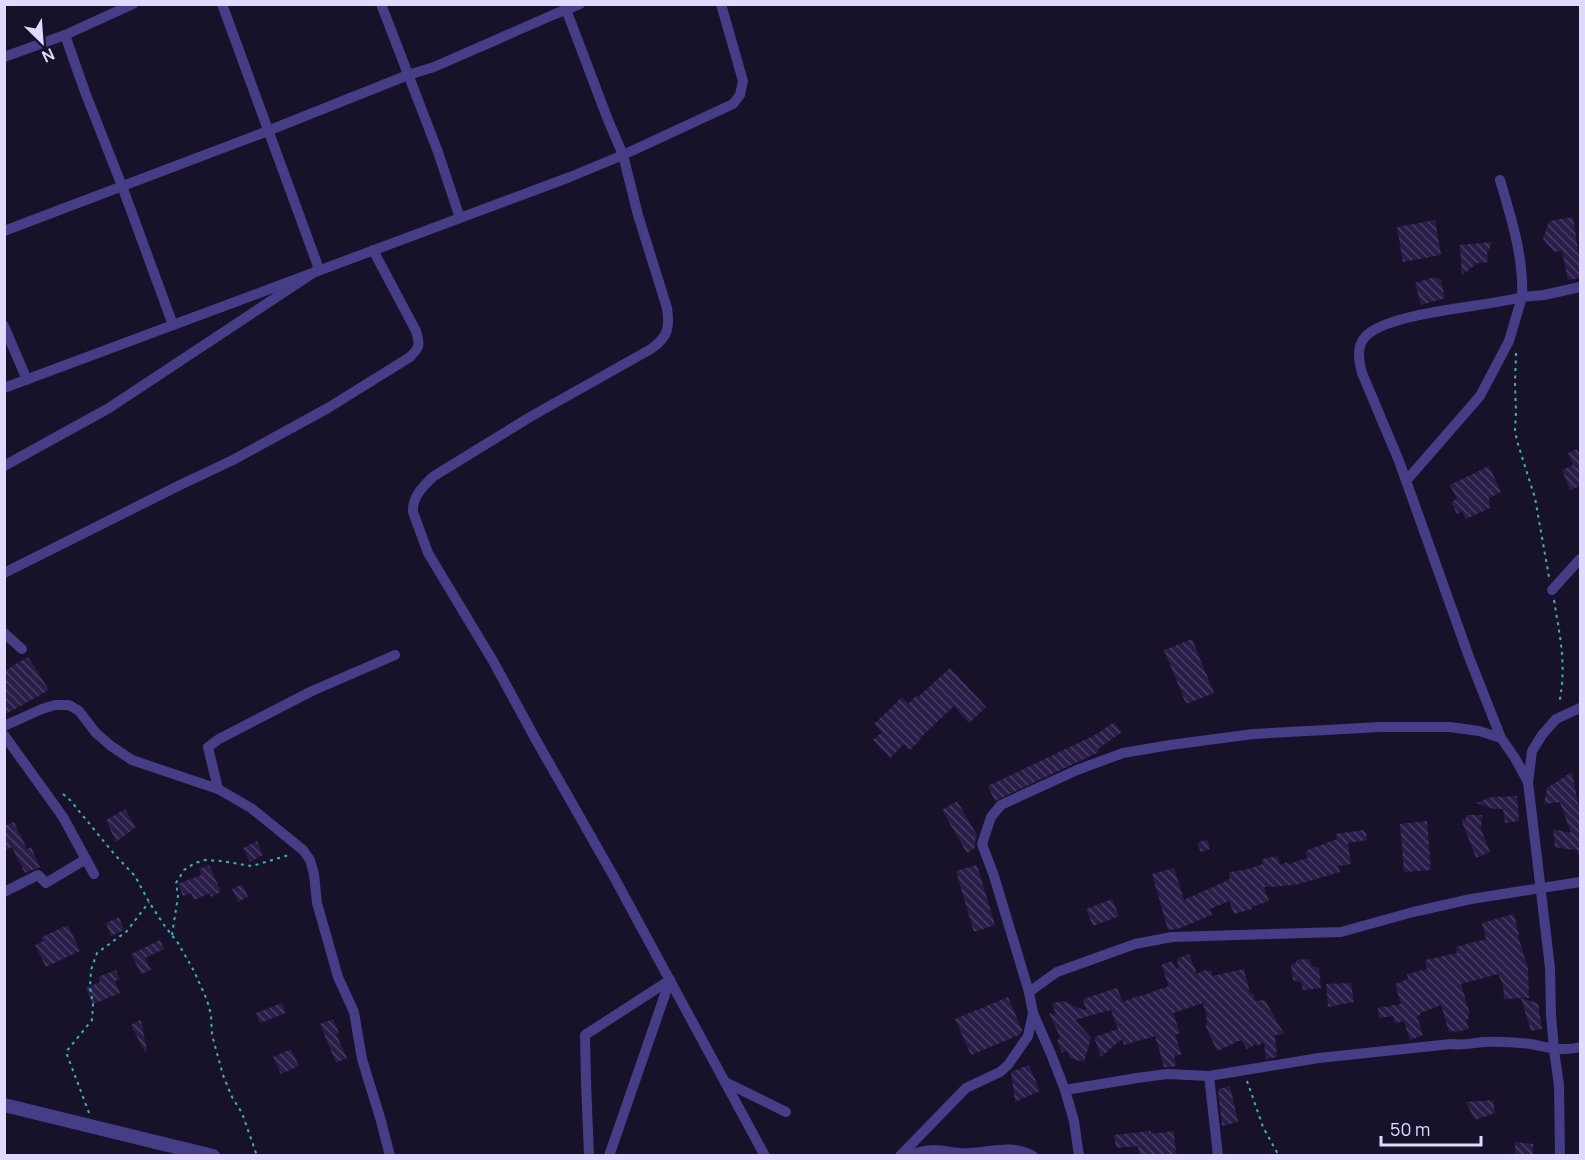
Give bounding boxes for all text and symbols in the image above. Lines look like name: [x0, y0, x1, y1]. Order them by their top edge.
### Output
north arrow: [12, 12, 72, 72]
text: N: [38, 43, 58, 68]
scale bar: [1381, 1109, 1482, 1147]
text: 50 m: [1390, 1117, 1430, 1141]

